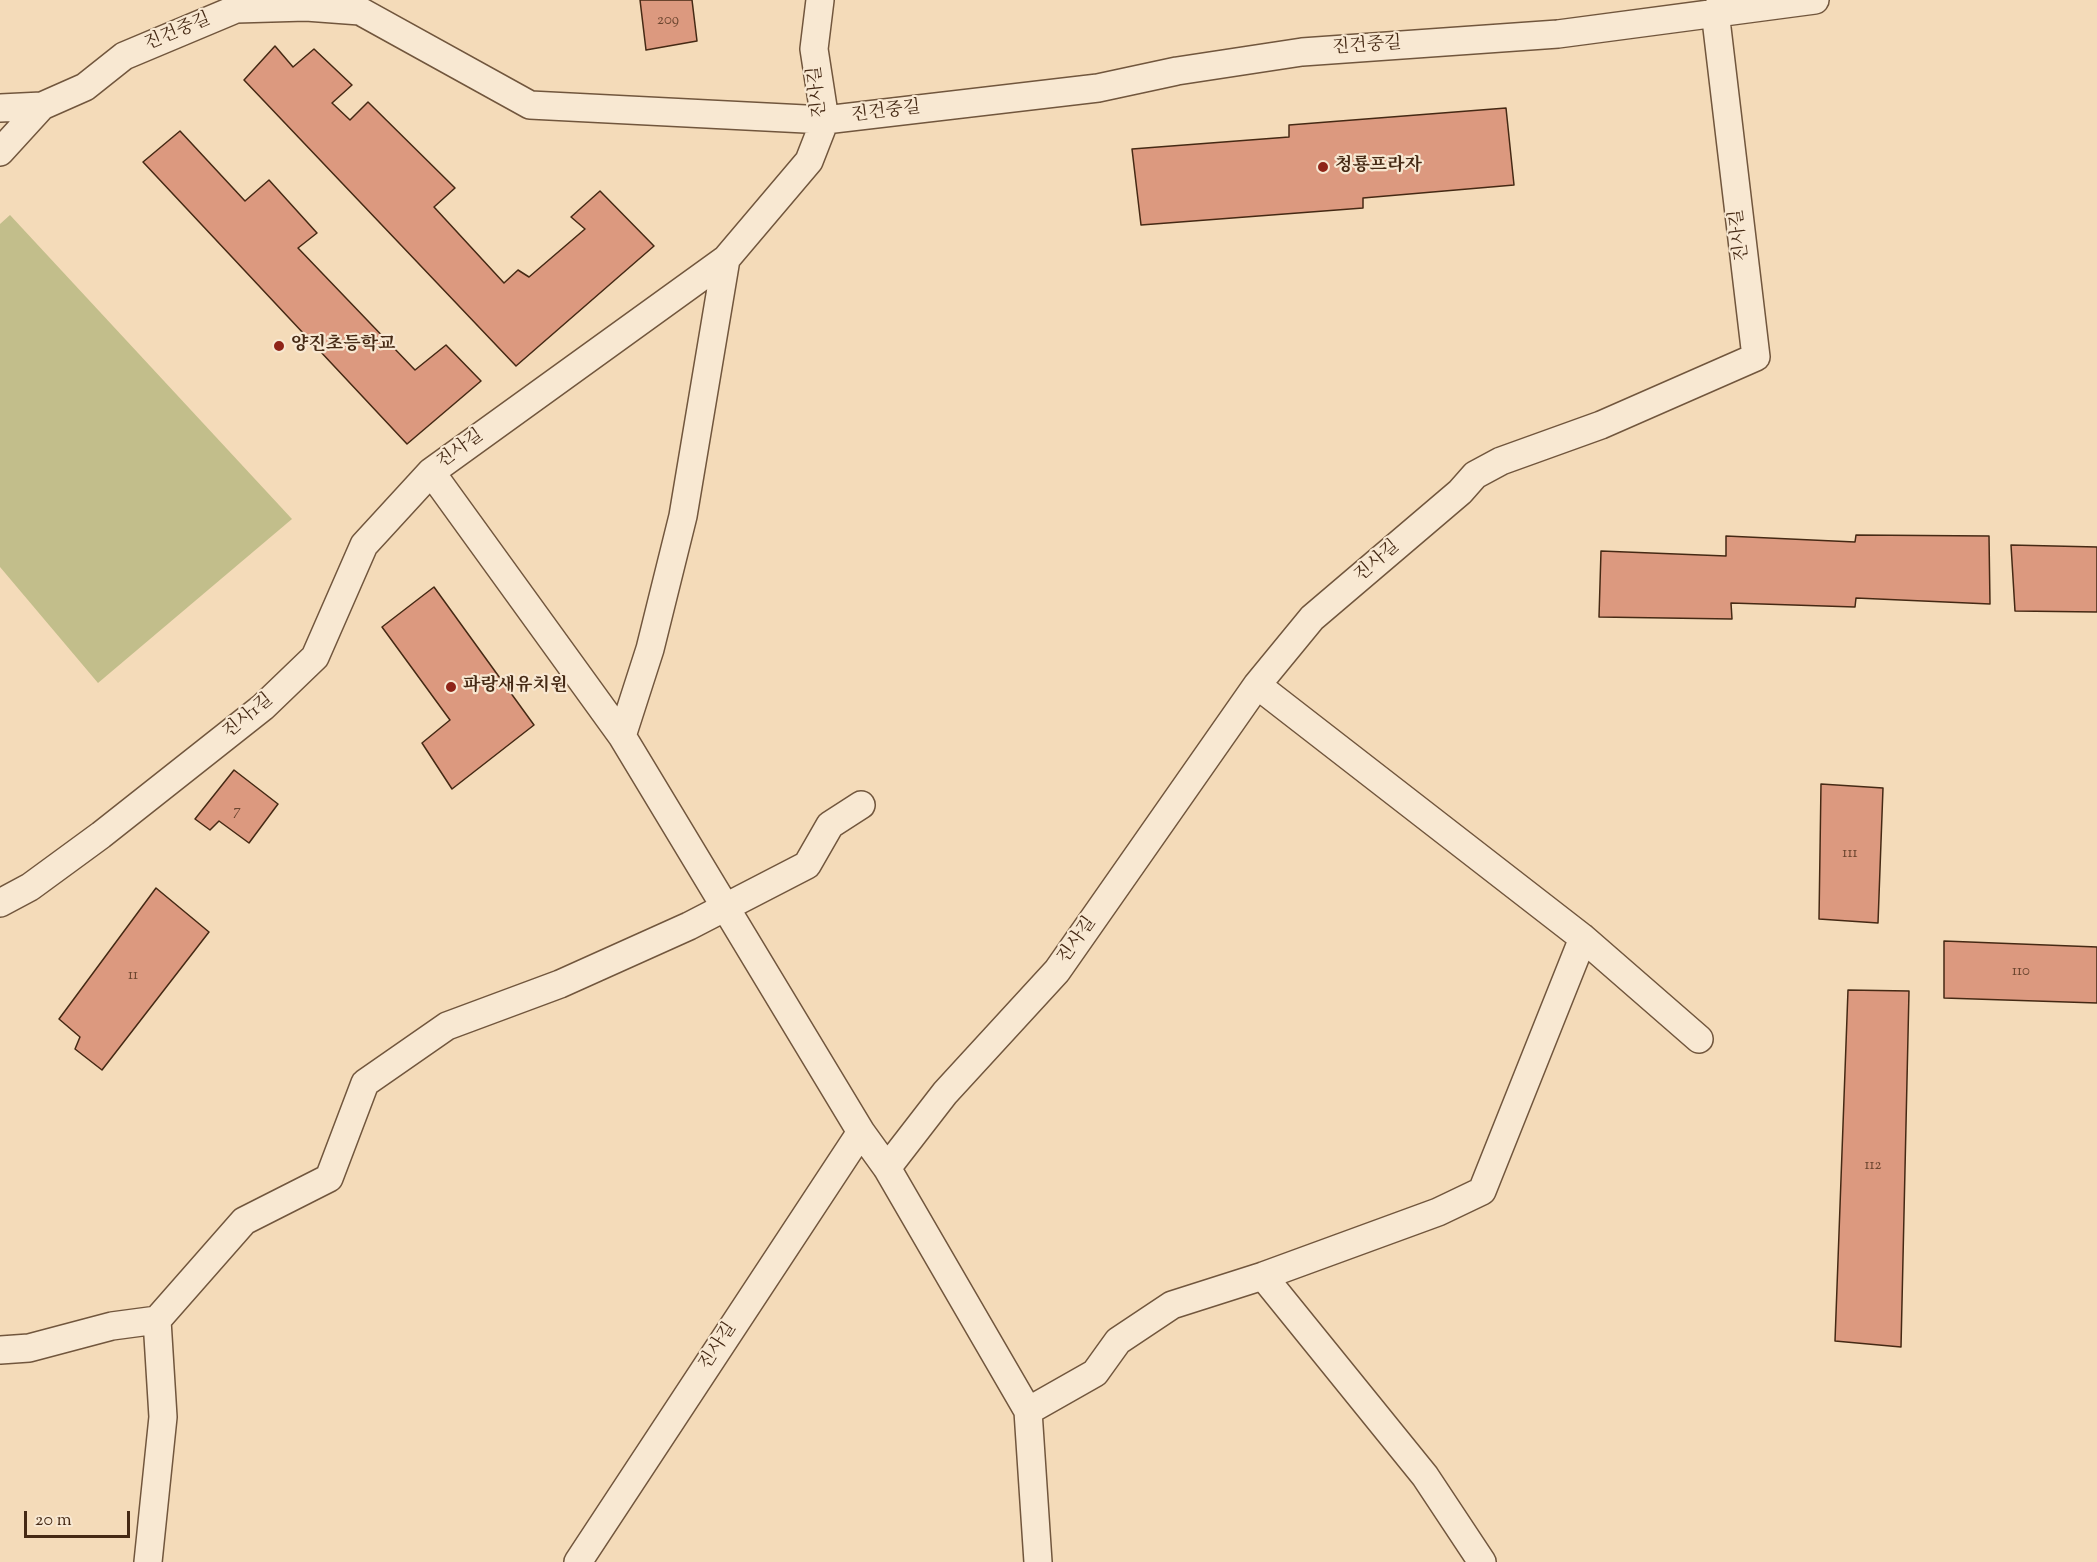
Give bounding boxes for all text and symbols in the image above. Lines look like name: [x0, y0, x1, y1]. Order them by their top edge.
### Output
street label: 진건중길: [142, 9, 214, 57]
house number: 209: [657, 12, 679, 30]
street label: 진건중길: [1332, 34, 1402, 60]
street label: 진사길: [806, 65, 832, 119]
street label: 진건중길: [850, 98, 922, 128]
place label: 청룡프라자: [1335, 156, 1422, 178]
marker: 청룡프라자: [1316, 160, 1330, 174]
street label: 진사길: [1727, 208, 1755, 262]
place label: 양진초등학교: [291, 335, 395, 357]
marker: 양진초등학교: [272, 339, 286, 353]
street label: 진사길: [434, 426, 488, 474]
street label: 진사길: [1351, 537, 1405, 587]
place label: 파랑새유치원: [463, 676, 567, 698]
marker: 파랑새유치원: [444, 680, 458, 694]
street label: 진사1길: [220, 690, 278, 744]
house number: 7: [233, 803, 241, 821]
house number: 111: [1842, 845, 1858, 863]
street label: 진사길: [1054, 913, 1102, 969]
house number: 110: [2012, 963, 2030, 981]
house number: 11: [128, 967, 138, 985]
house number: 112: [1864, 1157, 1882, 1175]
street label: 진사길: [696, 1319, 742, 1375]
scale bar: [27, 1499, 134, 1537]
text: 20 m: [35, 1508, 72, 1534]

